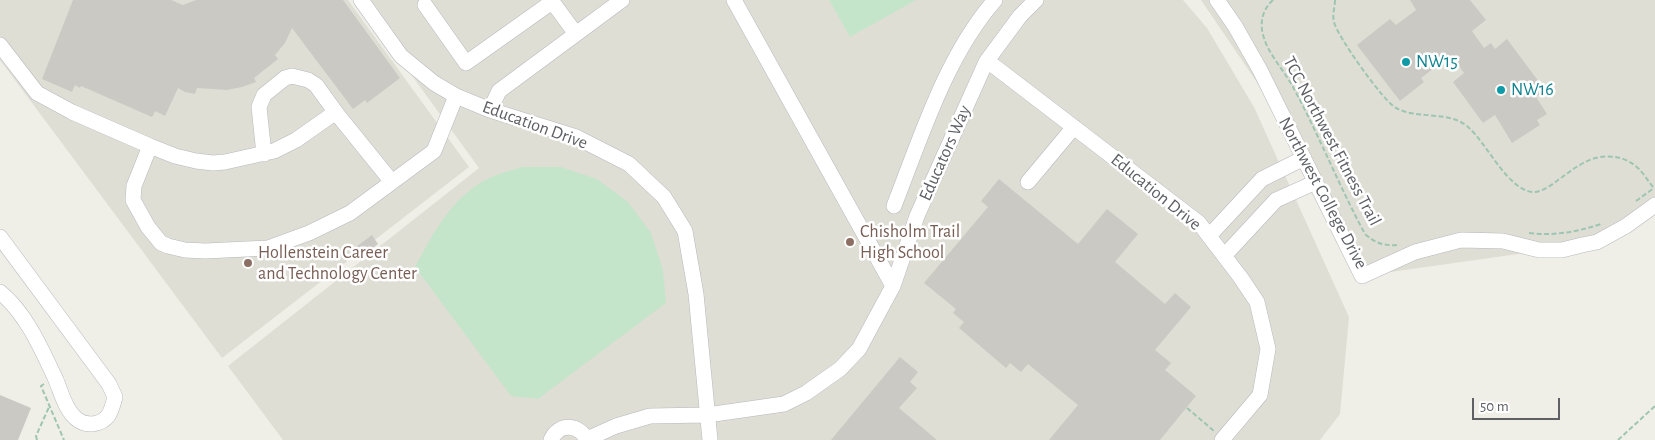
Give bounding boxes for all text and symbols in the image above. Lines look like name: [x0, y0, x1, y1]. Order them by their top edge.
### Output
place label: NW15: [1416, 51, 1458, 73]
street label: TCC Northwest Fitness Trail: [1278, 53, 1386, 229]
marker: NW15: [1400, 56, 1412, 68]
place label: NW16: [1511, 79, 1554, 101]
marker: NW16: [1495, 84, 1507, 96]
street label: Education Drive: [480, 96, 590, 154]
street label: Educators Way: [914, 102, 976, 204]
street label: Northwest College Drive: [1274, 113, 1372, 273]
street label: Education Drive: [1106, 149, 1206, 235]
place label: Chisholm Trail High School: [860, 221, 960, 264]
marker: Chisholm Trail High School: [844, 236, 856, 248]
place label: Hollenstein Career and Technology Center: [258, 242, 417, 284]
marker: Hollenstein Career and Technology Center: [242, 257, 254, 269]
scale bar: [1475, 388, 1562, 420]
text: 50 m: [1480, 399, 1509, 414]

